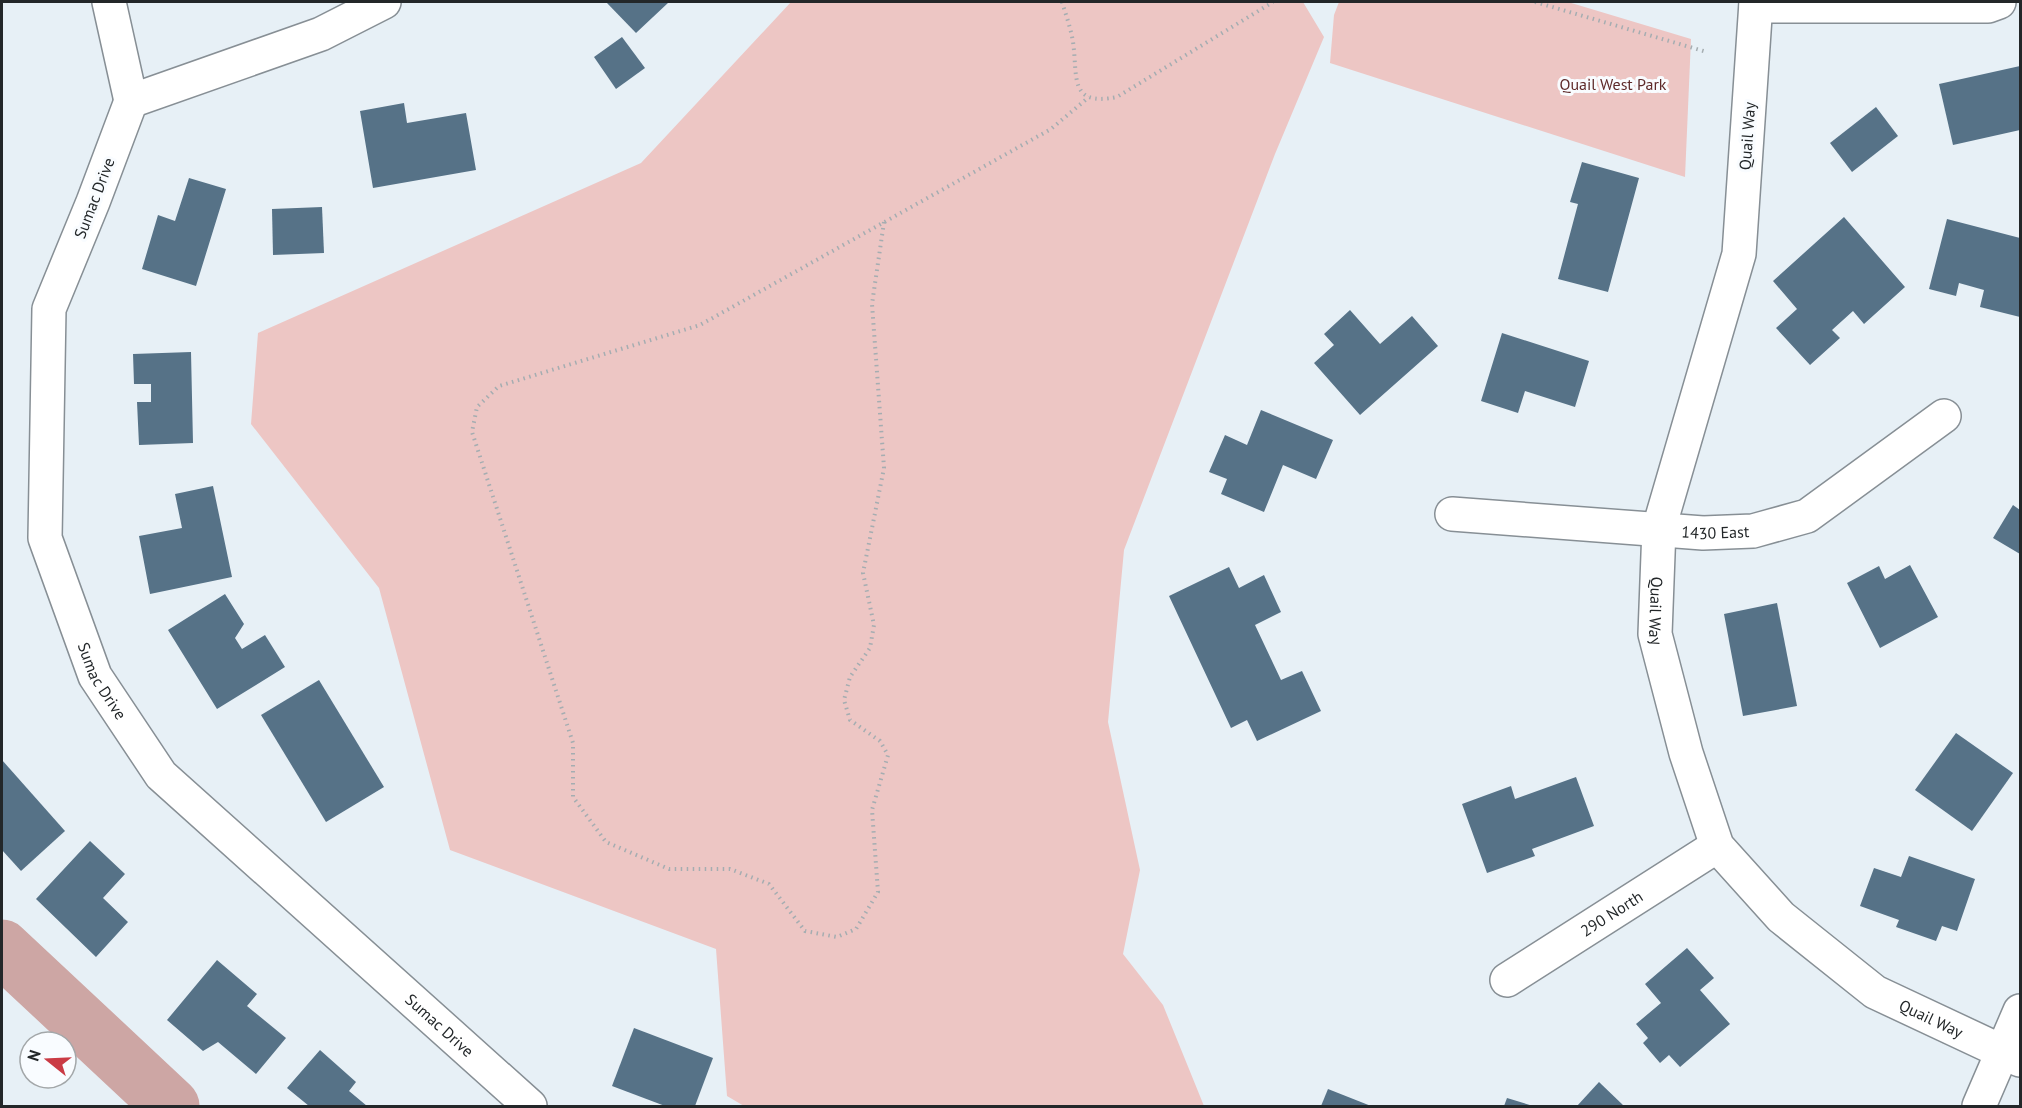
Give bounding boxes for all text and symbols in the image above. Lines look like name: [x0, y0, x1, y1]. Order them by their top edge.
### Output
park label: Quail West Park: [1560, 74, 1667, 94]
street label: Quail Way: [1735, 101, 1759, 171]
street label: Sumac Drive: [69, 155, 119, 241]
street label: 1430 East: [1681, 521, 1750, 543]
street label: Quail Way: [1645, 576, 1668, 648]
street label: Sumac Drive: [74, 640, 131, 723]
street label: 290 North: [1577, 886, 1646, 941]
street label: Sumac Drive: [401, 989, 478, 1061]
street label: Quail Way: [1896, 995, 1967, 1042]
north arrow: [18, 1030, 78, 1090]
text: N: [23, 1047, 45, 1063]

